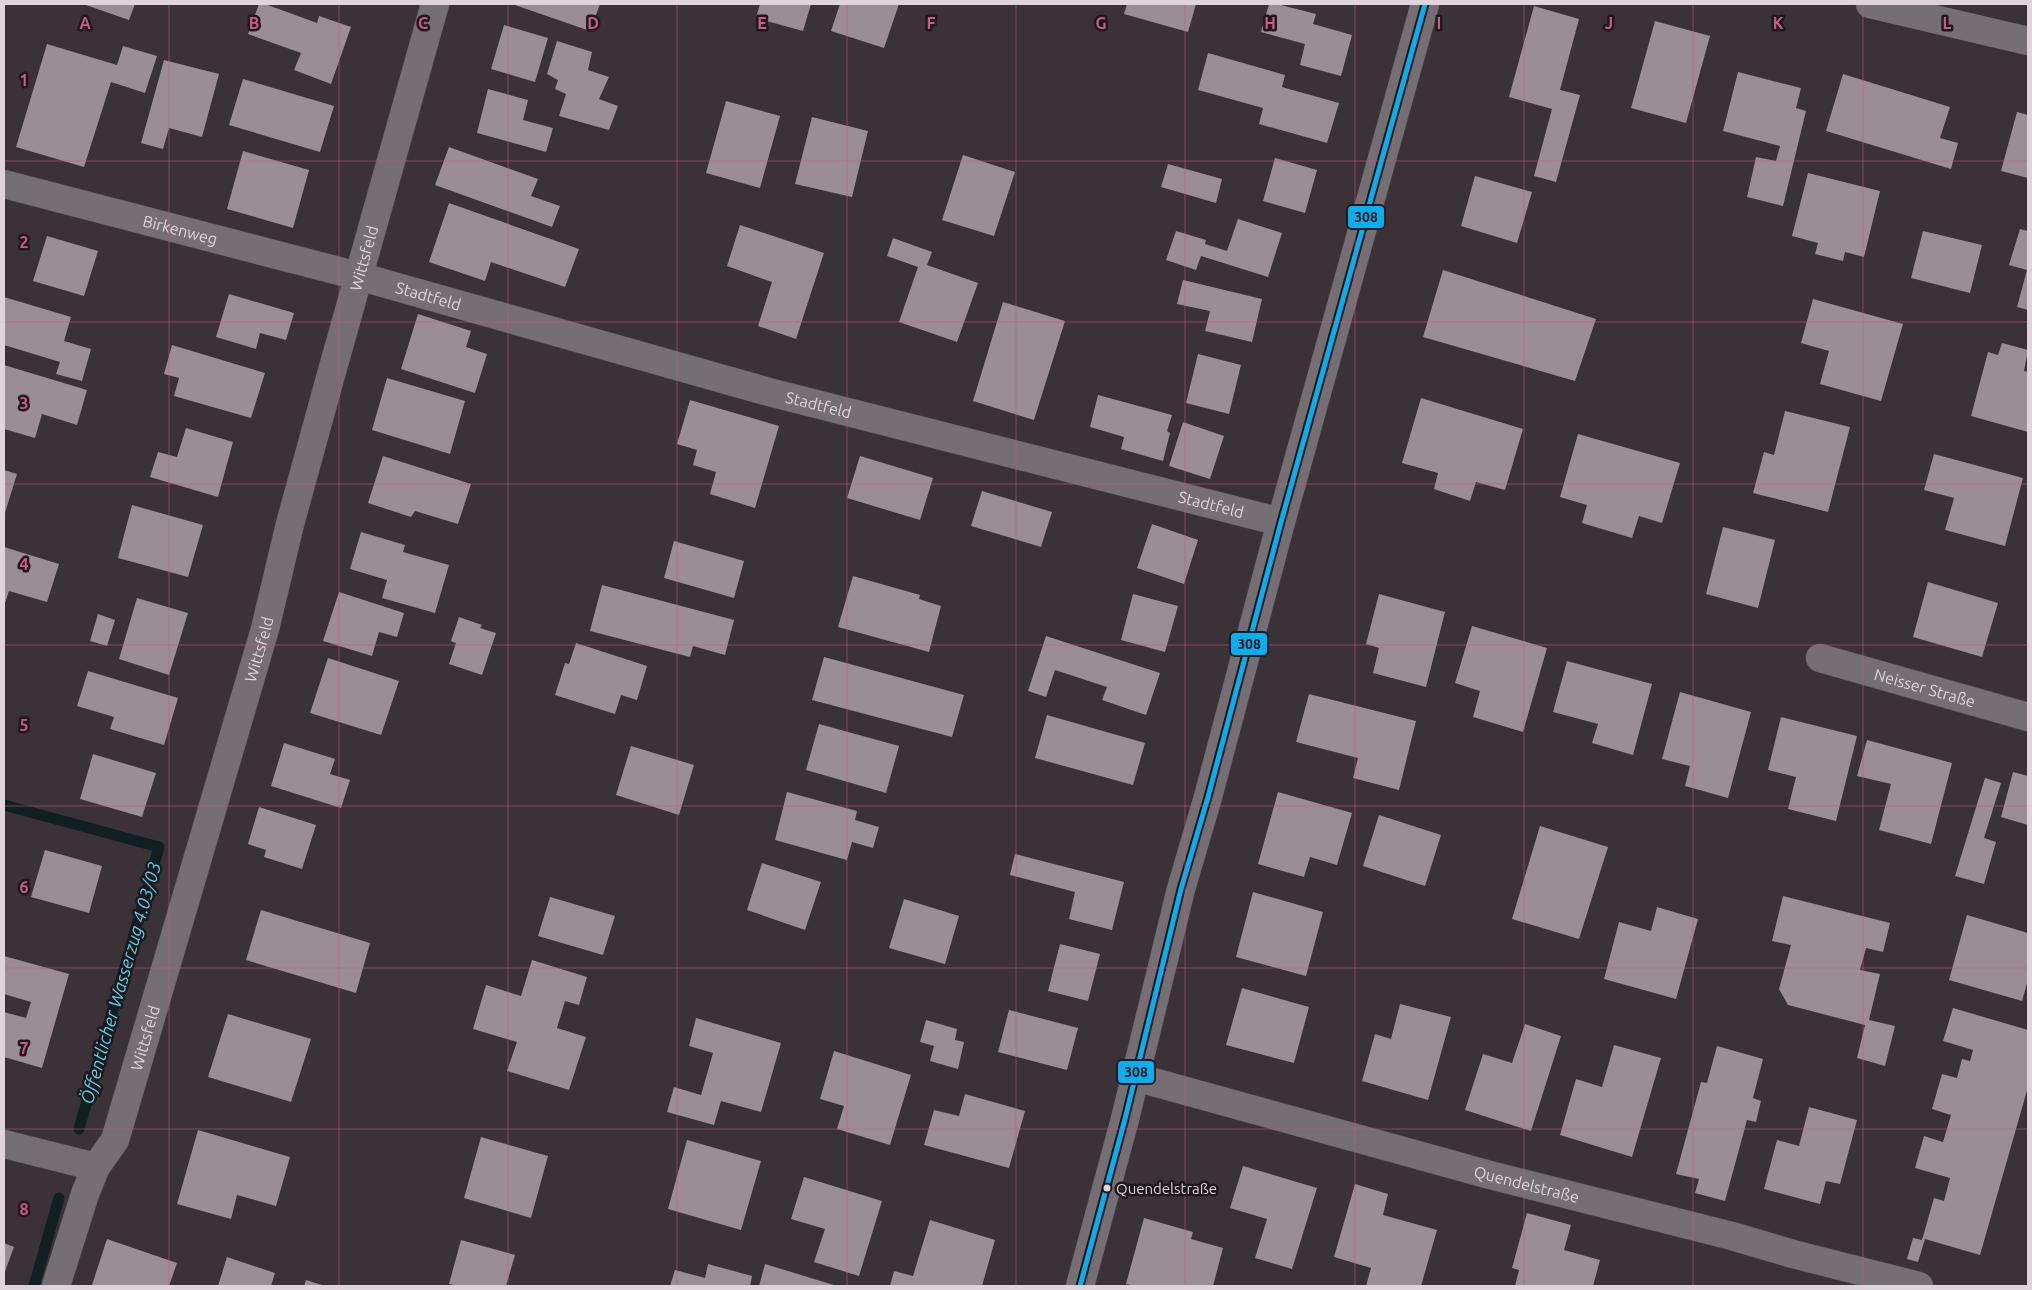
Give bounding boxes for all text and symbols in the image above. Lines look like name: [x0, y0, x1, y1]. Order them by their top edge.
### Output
text: A: [79, 14, 91, 32]
text: B: [249, 14, 259, 32]
text: C: [418, 14, 428, 32]
text: D: [587, 14, 599, 32]
text: E: [757, 14, 767, 32]
text: F: [927, 14, 936, 32]
text: G: [1095, 14, 1107, 32]
text: H: [1264, 14, 1276, 32]
text: I: [1437, 14, 1441, 32]
text: J: [1605, 14, 1613, 32]
text: K: [1773, 14, 1784, 32]
text: L: [1943, 14, 1952, 32]
text: 1: [19, 71, 29, 89]
line badge: 308: [1347, 205, 1385, 229]
text: 308: [1354, 209, 1378, 225]
street label: Birkenweg: [141, 211, 219, 248]
street label: Wittsfeld: [346, 223, 381, 293]
text: 2: [19, 233, 29, 251]
street label: Stadtfeld: [394, 278, 463, 314]
street label: Stadtfeld: [784, 388, 853, 422]
text: 3: [19, 394, 29, 412]
street label: Stadtfeld: [1176, 487, 1246, 521]
text: 4: [19, 555, 29, 573]
street label: Wittsfeld: [241, 615, 277, 684]
line badge: 308: [1230, 632, 1268, 656]
text: 308: [1237, 636, 1261, 652]
street label: Neisser Straße: [1872, 665, 1977, 711]
text: 5: [19, 716, 29, 734]
water label: Öffentlicher Wasserzug 4.03/03: [76, 859, 165, 1106]
text: 6: [19, 878, 29, 896]
street label: Wittsfeld: [127, 1003, 163, 1073]
text: 7: [19, 1039, 29, 1057]
line badge: 308: [1117, 1060, 1155, 1084]
text: 308: [1124, 1064, 1148, 1080]
street label: Quendelstraße: [1472, 1162, 1581, 1206]
place label: Quendelstraße: [1116, 1180, 1217, 1197]
marker: Quendelstraße: [1102, 1183, 1112, 1193]
text: 8: [19, 1200, 29, 1218]

